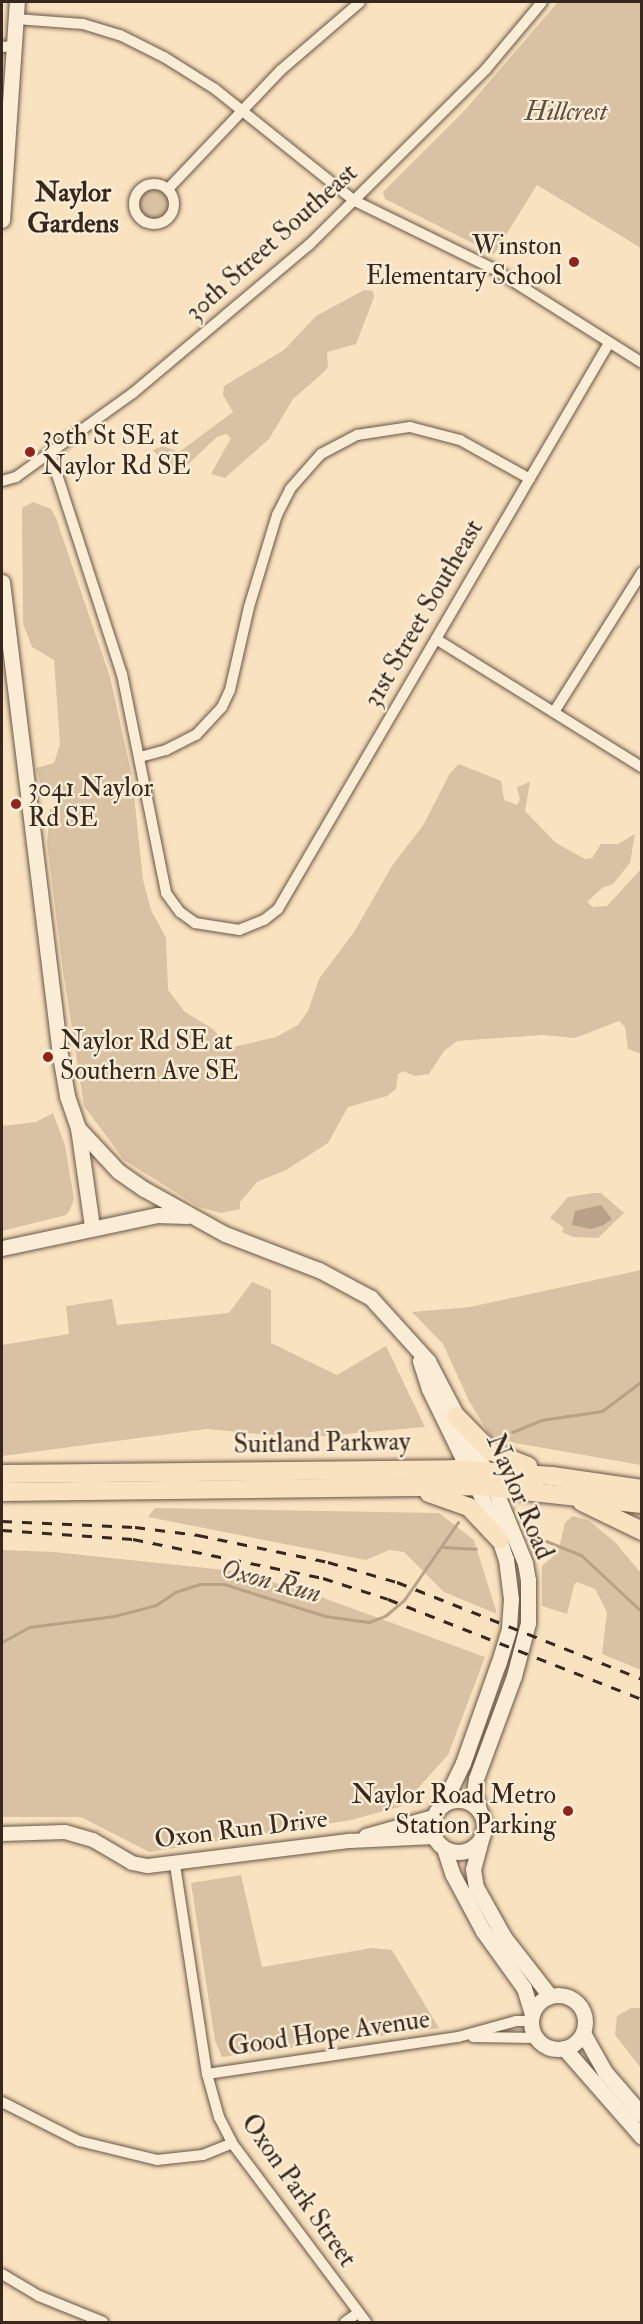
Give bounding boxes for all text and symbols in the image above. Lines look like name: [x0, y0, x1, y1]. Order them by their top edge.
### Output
park label: Hillcrest: [525, 97, 607, 129]
street label: 30th Street Southeast: [180, 158, 364, 328]
district label: Naylor Gardens: [27, 176, 119, 239]
place label: Winston Elementary School: [366, 231, 562, 292]
marker: Winston Elementary School: [567, 255, 581, 269]
place label: 30th St SE at Naylor Rd SE: [42, 421, 190, 482]
marker: 30th St SE at Naylor Rd SE: [23, 445, 37, 459]
street label: 31st Street Southeast: [358, 515, 490, 713]
place label: 3041 Naylor Rd SE: [28, 773, 153, 834]
marker: 3041 Naylor Rd SE: [9, 797, 23, 811]
place label: Naylor Rd SE at Southern Ave SE: [60, 1026, 238, 1088]
marker: Naylor Rd SE at Southern Ave SE: [41, 1050, 55, 1064]
street label: Suitland Parkway: [233, 1427, 411, 1461]
street label: Naylor Road: [479, 1430, 559, 1564]
water label: Oxon Run: [217, 1552, 325, 1610]
place label: Naylor Road Metro Station Parking: [351, 1780, 556, 1841]
street label: Oxon Run Drive: [153, 1804, 329, 1856]
marker: Naylor Road Metro Station Parking: [561, 1804, 575, 1818]
street label: Good Hope Avenue: [226, 2004, 432, 2064]
street label: Oxon Park Street: [234, 2109, 362, 2273]

